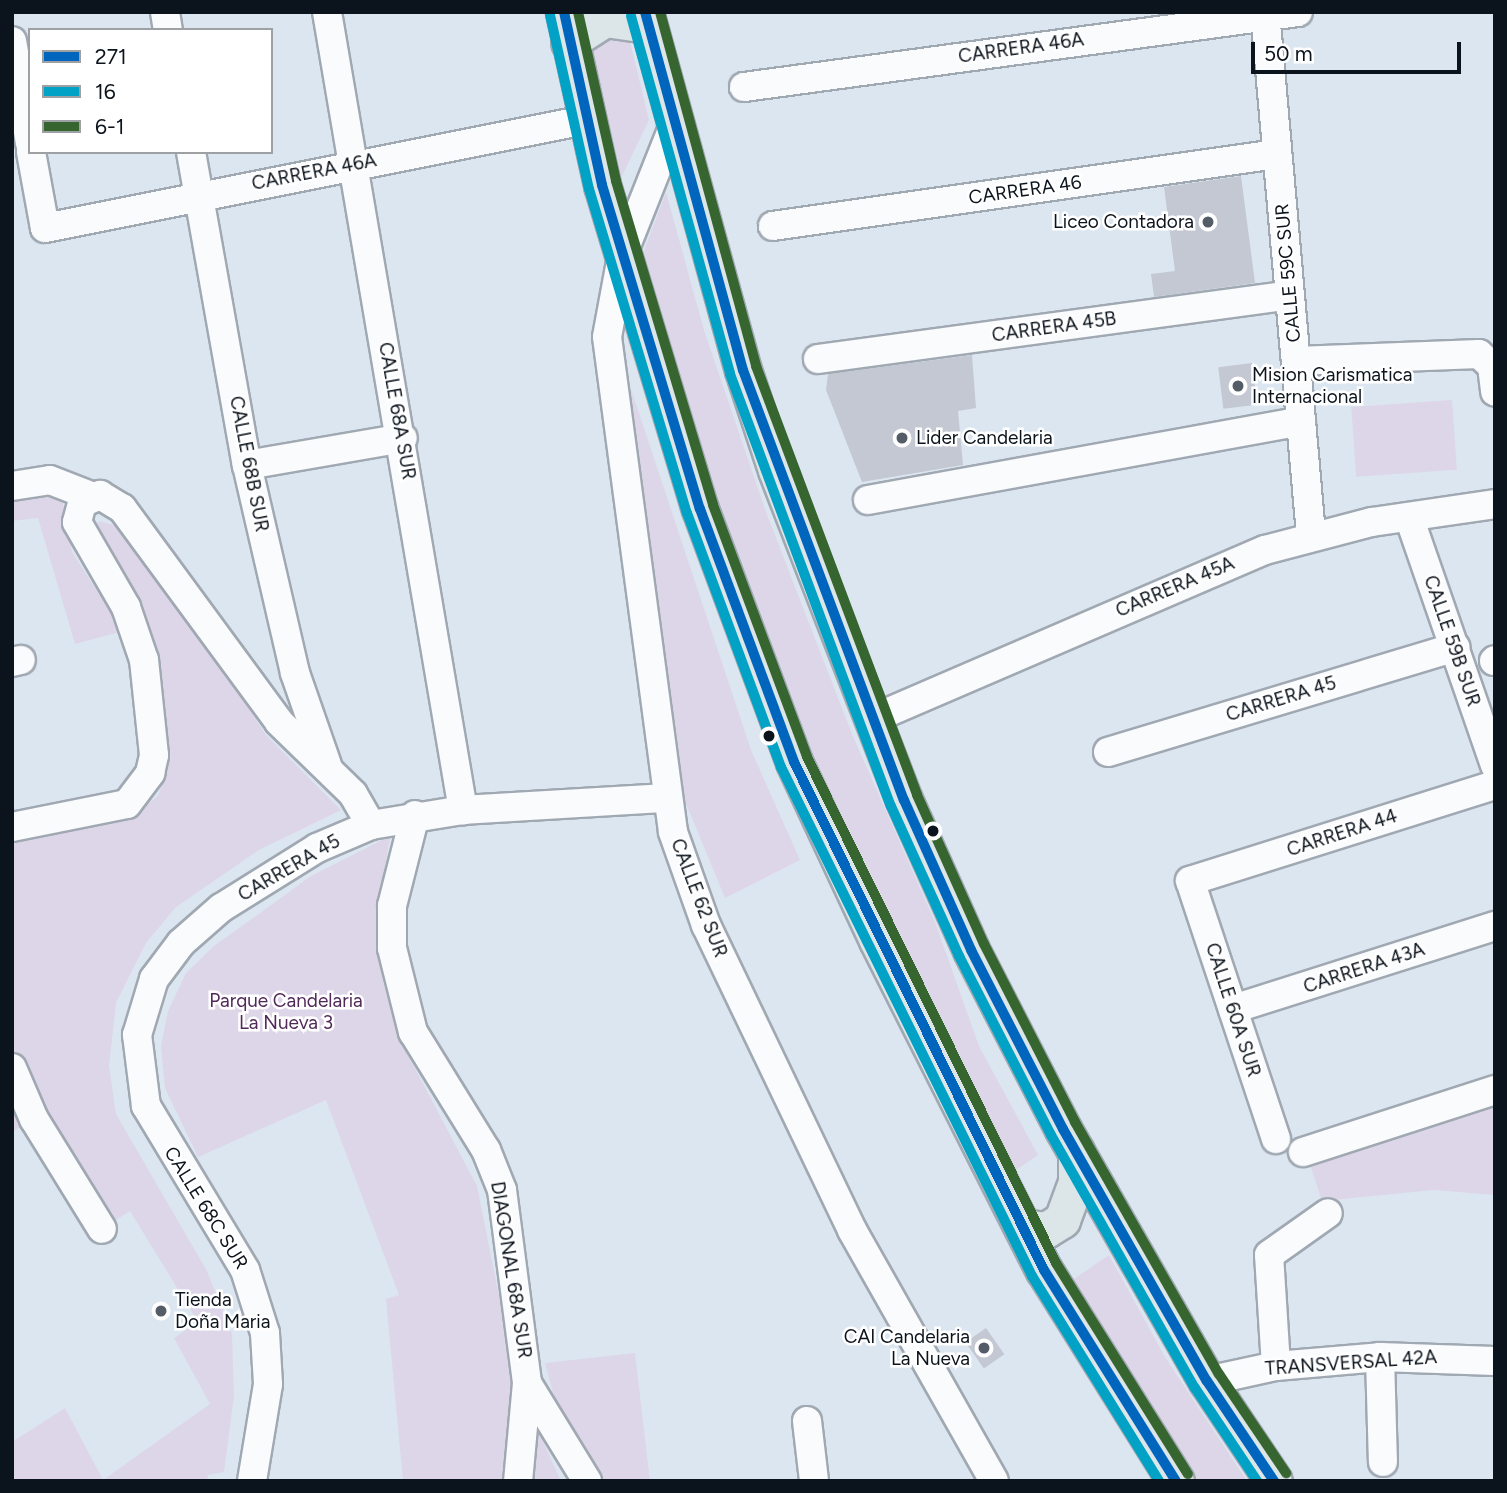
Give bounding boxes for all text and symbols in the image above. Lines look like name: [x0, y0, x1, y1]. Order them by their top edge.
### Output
legend: [28, 28, 273, 154]
street label: CARRERA 46A: [957, 28, 1085, 68]
scale bar: [1255, 28, 1465, 72]
text: 50 m: [1264, 41, 1313, 66]
text: 271: [95, 44, 127, 69]
text: 16: [95, 79, 116, 104]
text: 6-1: [95, 114, 124, 139]
street label: CARRERA 46A: [250, 149, 378, 195]
street label: CARRERA 46: [967, 171, 1083, 209]
street label: CALLE 59C SUR: [1271, 203, 1305, 343]
place label: Liceo Contadora: [1053, 211, 1194, 233]
marker: Liceo Contadora: [1200, 214, 1216, 230]
street label: CARRERA 45B: [990, 307, 1118, 347]
street label: CALLE 68A SUR: [374, 340, 420, 482]
place label: Mision Carismatica Internacional: [1252, 364, 1413, 408]
marker: Mision Carismatica Internacional: [1230, 378, 1246, 394]
street label: CALLE 68B SUR: [225, 394, 273, 534]
place label: Lider Candelaria: [916, 427, 1053, 449]
marker: Lider Candelaria: [894, 430, 910, 446]
street label: CARRERA 45A: [1112, 552, 1238, 622]
street label: CALLE 59B SUR: [1419, 572, 1485, 710]
street label: CARRERA 45: [1223, 671, 1339, 727]
unlabelled marker: [762, 729, 776, 743]
street label: CARRERA 44: [1284, 804, 1400, 862]
unlabelled marker: [926, 824, 940, 838]
street label: CARRERA 45: [234, 830, 344, 906]
street label: CALLE 62 SUR: [666, 835, 732, 961]
street label: CARRERA 43A: [1301, 938, 1427, 998]
street label: CALLE 60A SUR: [1201, 940, 1265, 1080]
park label: Parque Candelaria La Nueva 3: [209, 990, 363, 1034]
street label: CALLE 68C SUR: [159, 1143, 253, 1273]
street label: DIAGONAL 68A SUR: [486, 1180, 536, 1360]
place label: Tienda Doña Maria: [175, 1289, 270, 1333]
marker: Tienda Doña Maria: [153, 1303, 169, 1319]
place label: CAI Candelaria La Nueva: [844, 1326, 970, 1370]
marker: CAI Candelaria La Nueva: [976, 1340, 992, 1356]
street label: TRANSVERSAL 42A: [1264, 1346, 1438, 1380]

